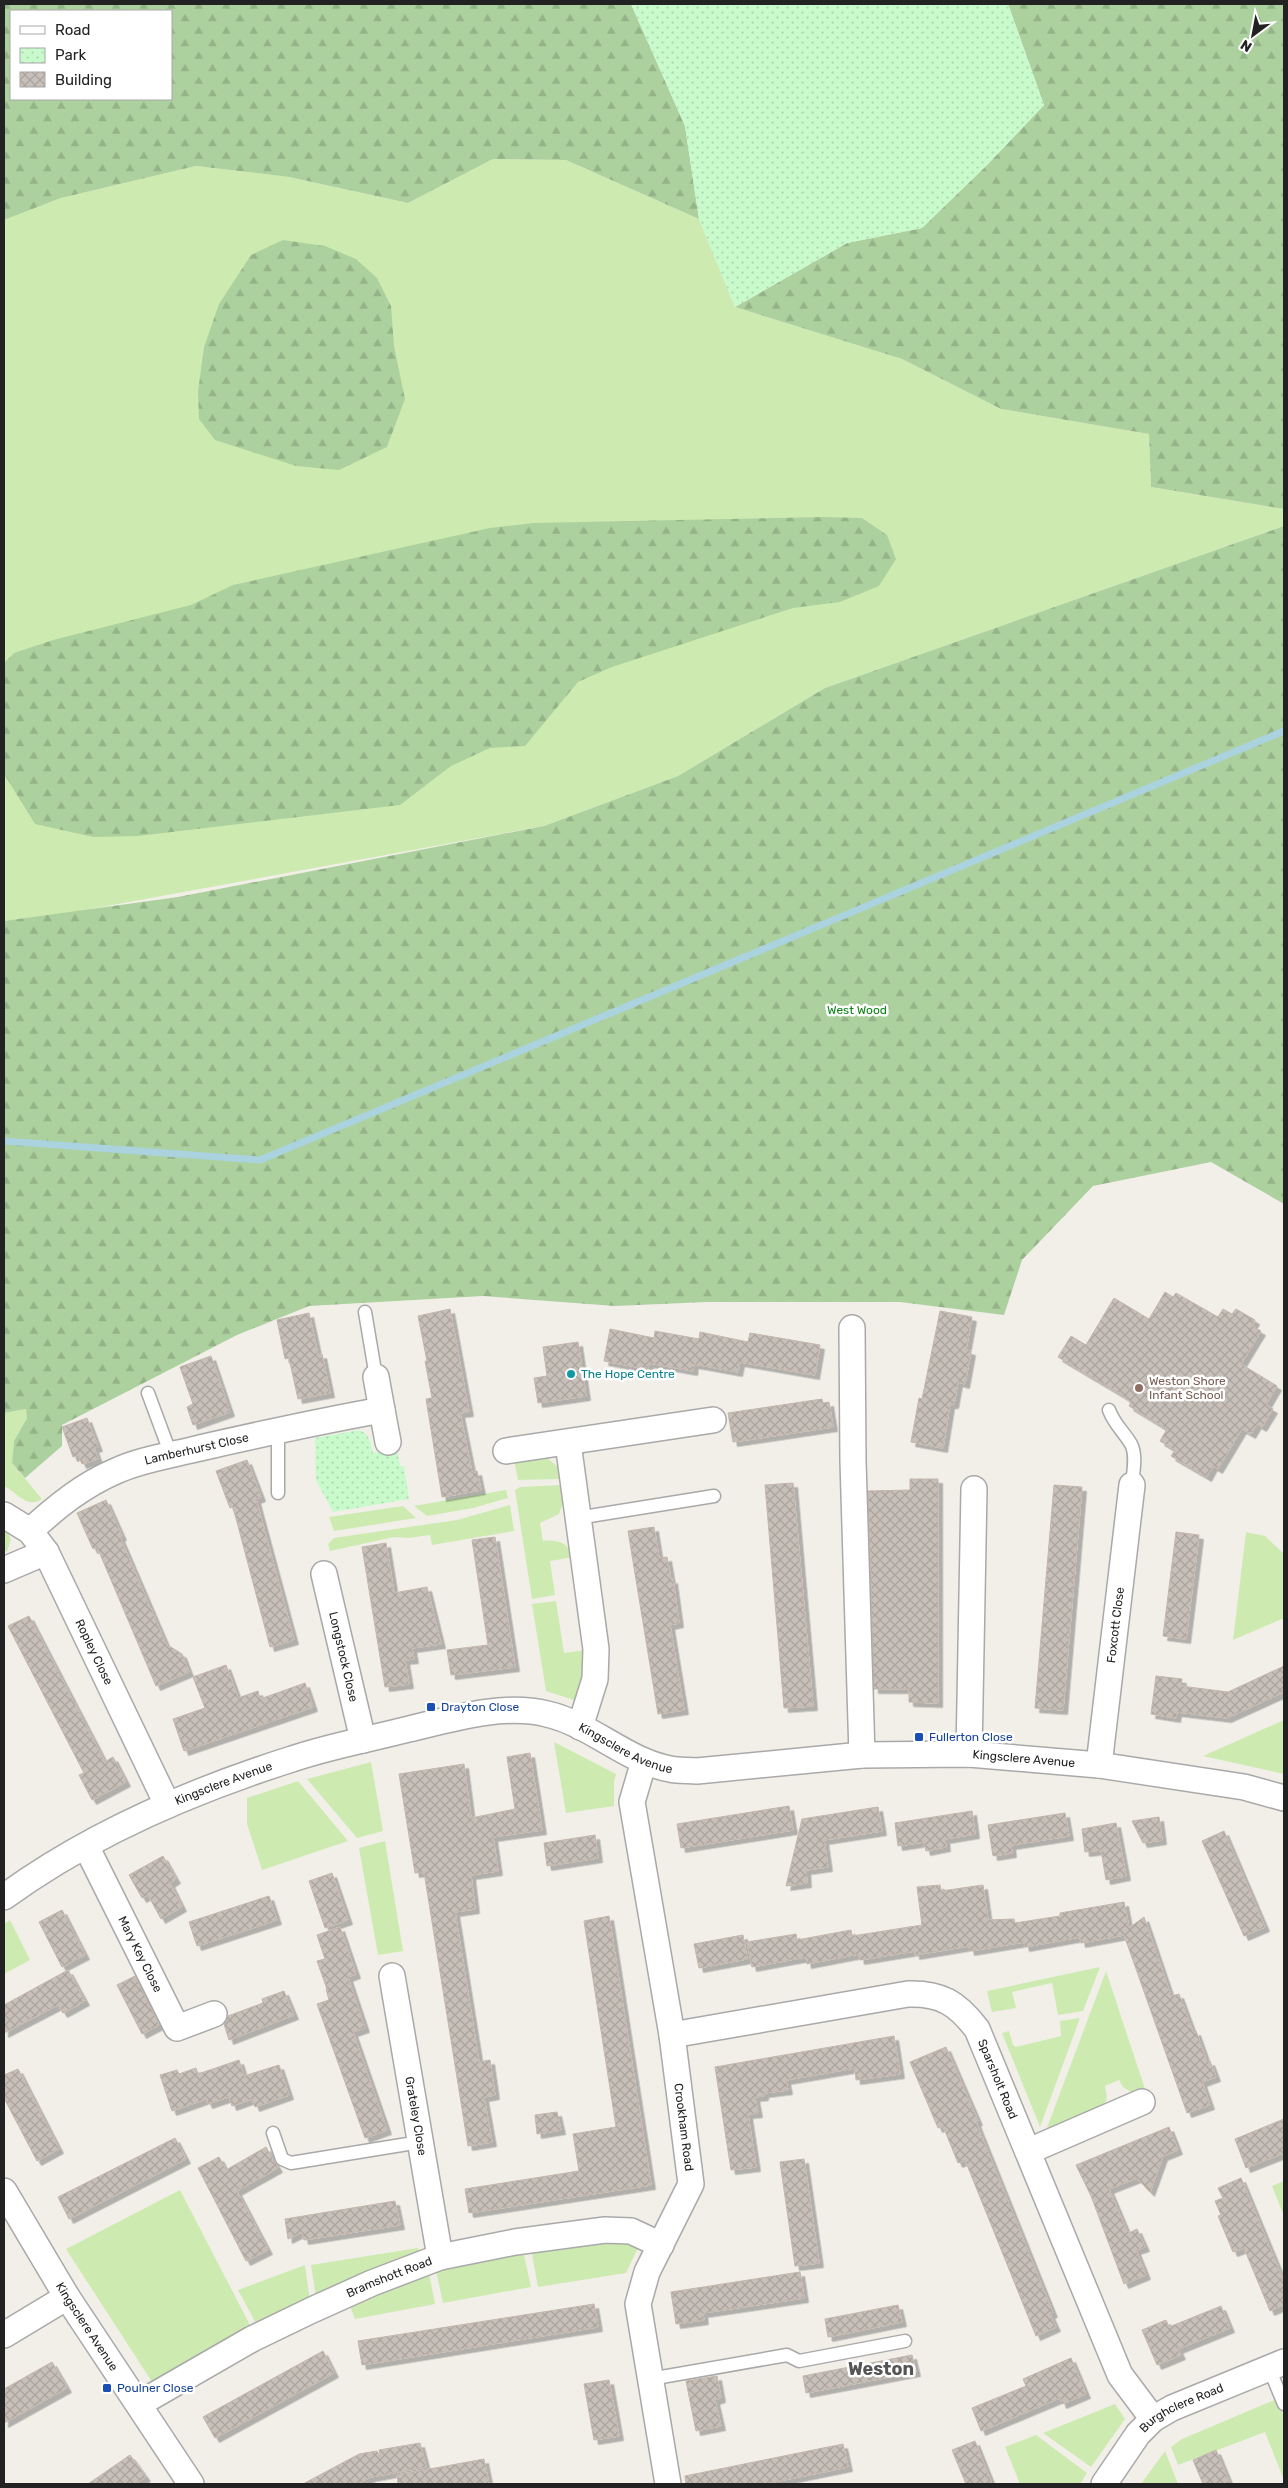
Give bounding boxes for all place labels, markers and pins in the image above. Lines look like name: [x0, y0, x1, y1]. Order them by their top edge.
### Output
place label: The Hope Centre: [581, 1367, 675, 1381]
marker: The Hope Centre: [565, 1368, 577, 1380]
place label: Weston Shore Infant School: [1149, 1374, 1226, 1402]
marker: Weston Shore Infant School: [1133, 1382, 1145, 1394]
place label: Drayton Close: [441, 1700, 520, 1714]
marker: Drayton Close: [425, 1701, 437, 1713]
place label: Fullerton Close: [929, 1730, 1013, 1744]
marker: Fullerton Close: [913, 1731, 925, 1743]
place label: Poulner Close: [117, 2381, 194, 2395]
marker: Poulner Close: [101, 2382, 113, 2394]

